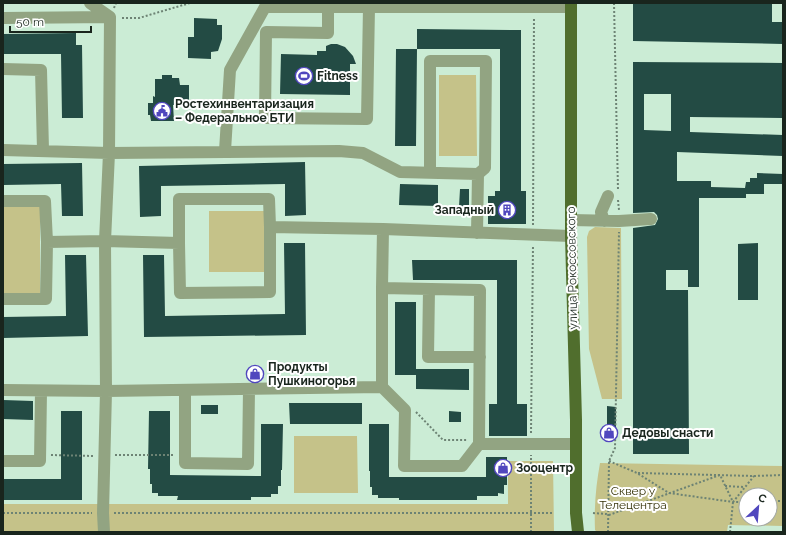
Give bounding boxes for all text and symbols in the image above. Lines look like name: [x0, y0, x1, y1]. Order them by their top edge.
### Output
scale bar: [10, 8, 91, 34]
text: 50 m: [16, 15, 44, 29]
sports icon: Fitness: [294, 66, 314, 86]
place label: Fitness: [317, 69, 358, 83]
place label: Ростехинвентаризация – Федеральное БТИ: [175, 97, 314, 125]
public building icon: Ростехинвентаризация – Федеральное БТИ: [152, 101, 172, 121]
building icon: Западный: [497, 200, 517, 220]
place label: Западный: [435, 203, 494, 217]
street label: улица Рокоссовского: [564, 206, 580, 330]
place label: Продукты Пушкиногорья: [268, 360, 355, 388]
shop icon: Продукты Пушкиногорья: [245, 364, 265, 384]
shop icon: Дедовы снасти: [599, 423, 619, 443]
place label: Дедовы снасти: [622, 426, 713, 440]
shop icon: Зооцентр: [493, 458, 513, 478]
place label: Зооцентр: [516, 461, 574, 475]
park label: Сквер у Телецентра: [599, 484, 667, 512]
north arrow: [738, 487, 778, 527]
text: С: [756, 491, 769, 506]

